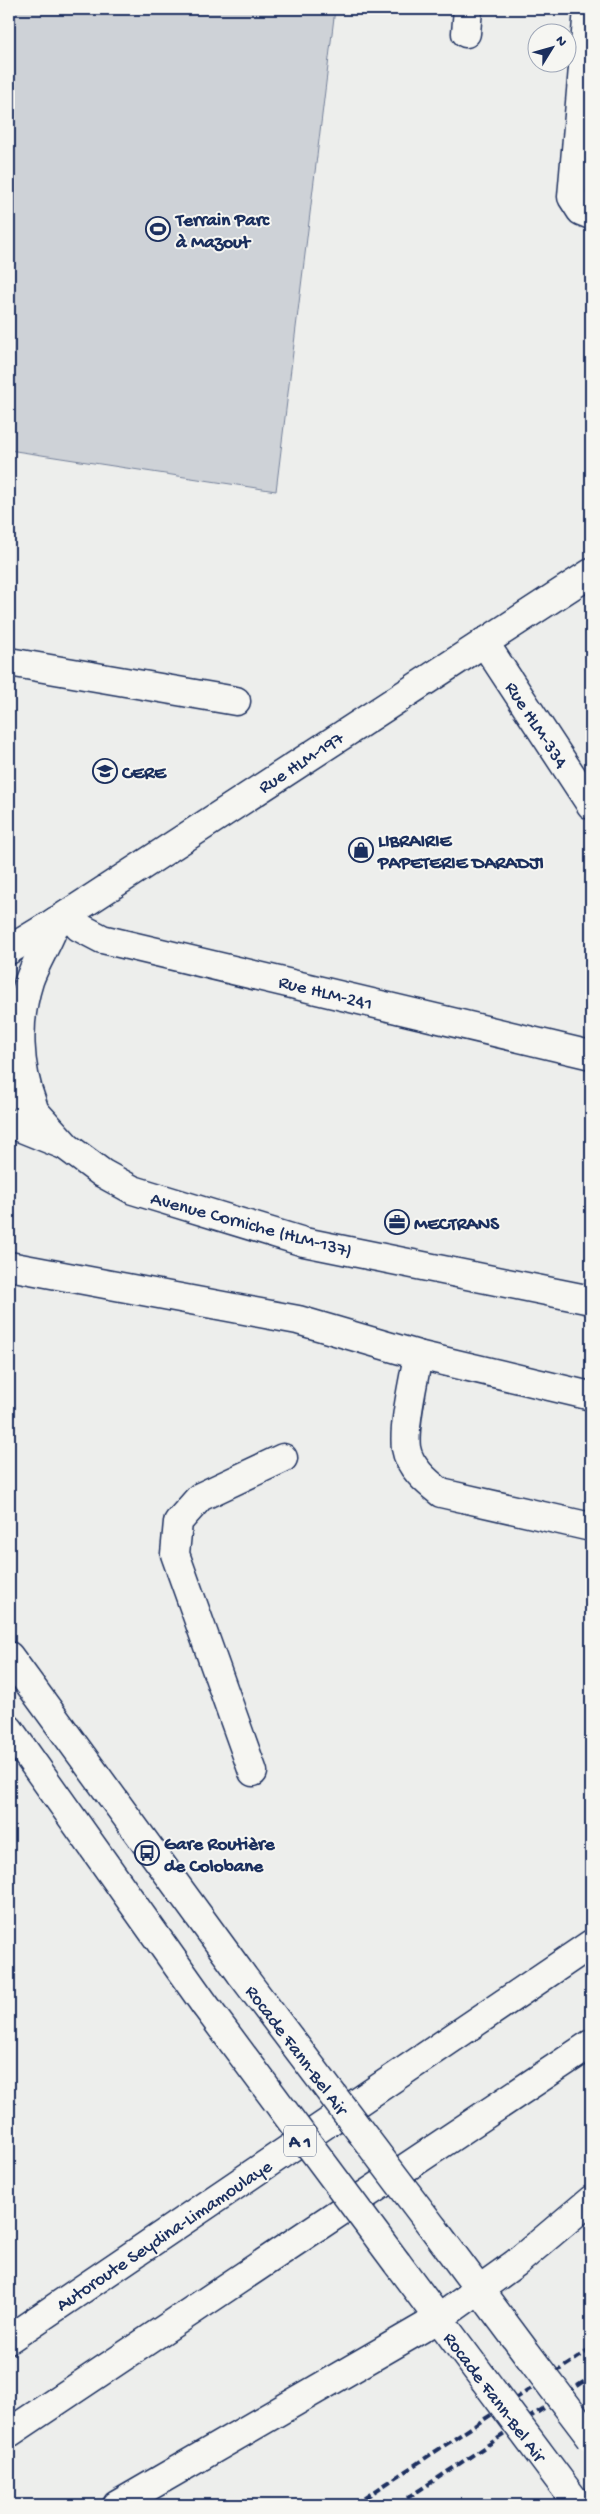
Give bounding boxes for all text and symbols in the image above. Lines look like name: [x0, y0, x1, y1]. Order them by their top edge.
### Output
north arrow: [528, 22, 578, 72]
text: N: [551, 33, 570, 50]
place label: Terrain Parc à Mazout: [174, 210, 271, 255]
sports icon: Terrain Parc à Mazout: [145, 216, 171, 242]
street label: Rue HLM-334: [499, 678, 572, 774]
street label: Rue HLM-197: [255, 727, 350, 800]
school or university icon: CERE: [92, 758, 118, 784]
place label: CERE: [121, 763, 167, 786]
place label: LIBRAIRIE PAPETERIE DARADJI: [377, 831, 544, 876]
shop icon: LIBRAIRIE PAPETERIE DARADJI: [348, 837, 374, 863]
street label: Rue HLM-241: [276, 972, 375, 1017]
street label: Avenue Corniche (HLM-137): [148, 1188, 354, 1264]
office icon: MECTRANS: [384, 1209, 410, 1235]
place label: MECTRANS: [414, 1214, 500, 1237]
place label: Gare Routière de Colobane: [164, 1834, 276, 1879]
bus stop icon: Gare Routière de Colobane: [134, 1840, 160, 1866]
street label: Rocade Fann-Bel Air: [239, 1982, 353, 2122]
road number: A 1: [284, 2126, 316, 2156]
street label: Autoroute Seydina-Limamoulaye: [53, 2156, 277, 2318]
street label: Rocade Fann-Bel Air: [437, 2329, 551, 2469]

